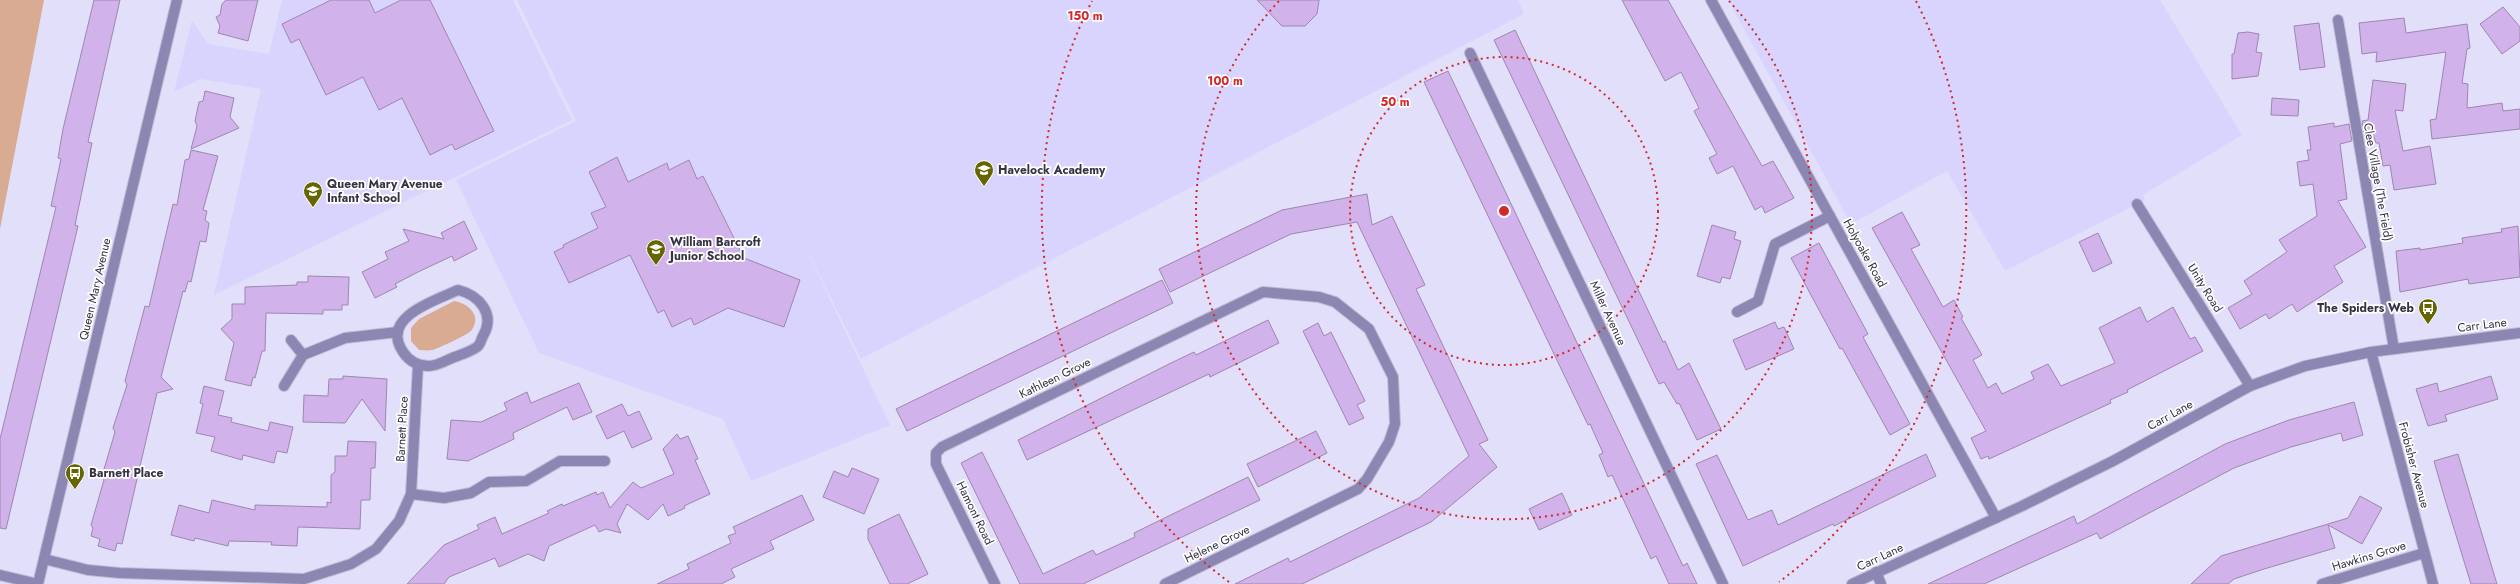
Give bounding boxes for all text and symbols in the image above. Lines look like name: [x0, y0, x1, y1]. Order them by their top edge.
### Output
text: 150 m: [1067, 7, 1103, 25]
text: 100 m: [1207, 72, 1243, 90]
text: 50 m: [1380, 93, 1410, 111]
street label: Clee Village (The Field): [2359, 121, 2397, 243]
school or university icon: Havelock Academy: [973, 159, 995, 187]
place label: Havelock Academy: [998, 161, 1106, 179]
place label: Queen Mary Avenue Infant School: [327, 175, 443, 207]
school or university icon: Queen Mary Avenue Infant School: [302, 180, 324, 208]
centre of rings: [1497, 204, 1511, 218]
street label: Holyoake Road: [1839, 215, 1891, 291]
place label: William Barcroft Junior School: [668, 233, 761, 265]
street label: Queen Mary Avenue: [75, 236, 115, 342]
school or university icon: William Barcroft Junior School: [645, 238, 667, 266]
street label: Unity Road: [2183, 260, 2227, 316]
street label: Miller Avenue: [1585, 278, 1631, 348]
bus stop icon: The Spiders Web: [2417, 297, 2439, 325]
place label: The Spiders Web: [2317, 299, 2415, 317]
street label: Carr Lane: [2456, 313, 2508, 337]
street label: Kathleen Grove: [1016, 353, 1094, 403]
street label: Carr Lane: [2144, 395, 2196, 435]
street label: Barnett Place: [391, 396, 413, 462]
street label: Frobisher Avenue: [2394, 420, 2434, 510]
bus stop icon: Barnett Place: [64, 462, 86, 490]
place label: Barnett Place: [89, 464, 163, 482]
street label: Hamont Road: [952, 478, 998, 548]
street label: Helene Grove: [1181, 520, 1253, 568]
street label: Hawkins Grove: [2330, 536, 2408, 576]
street label: Carr Lane: [1854, 538, 1906, 576]

